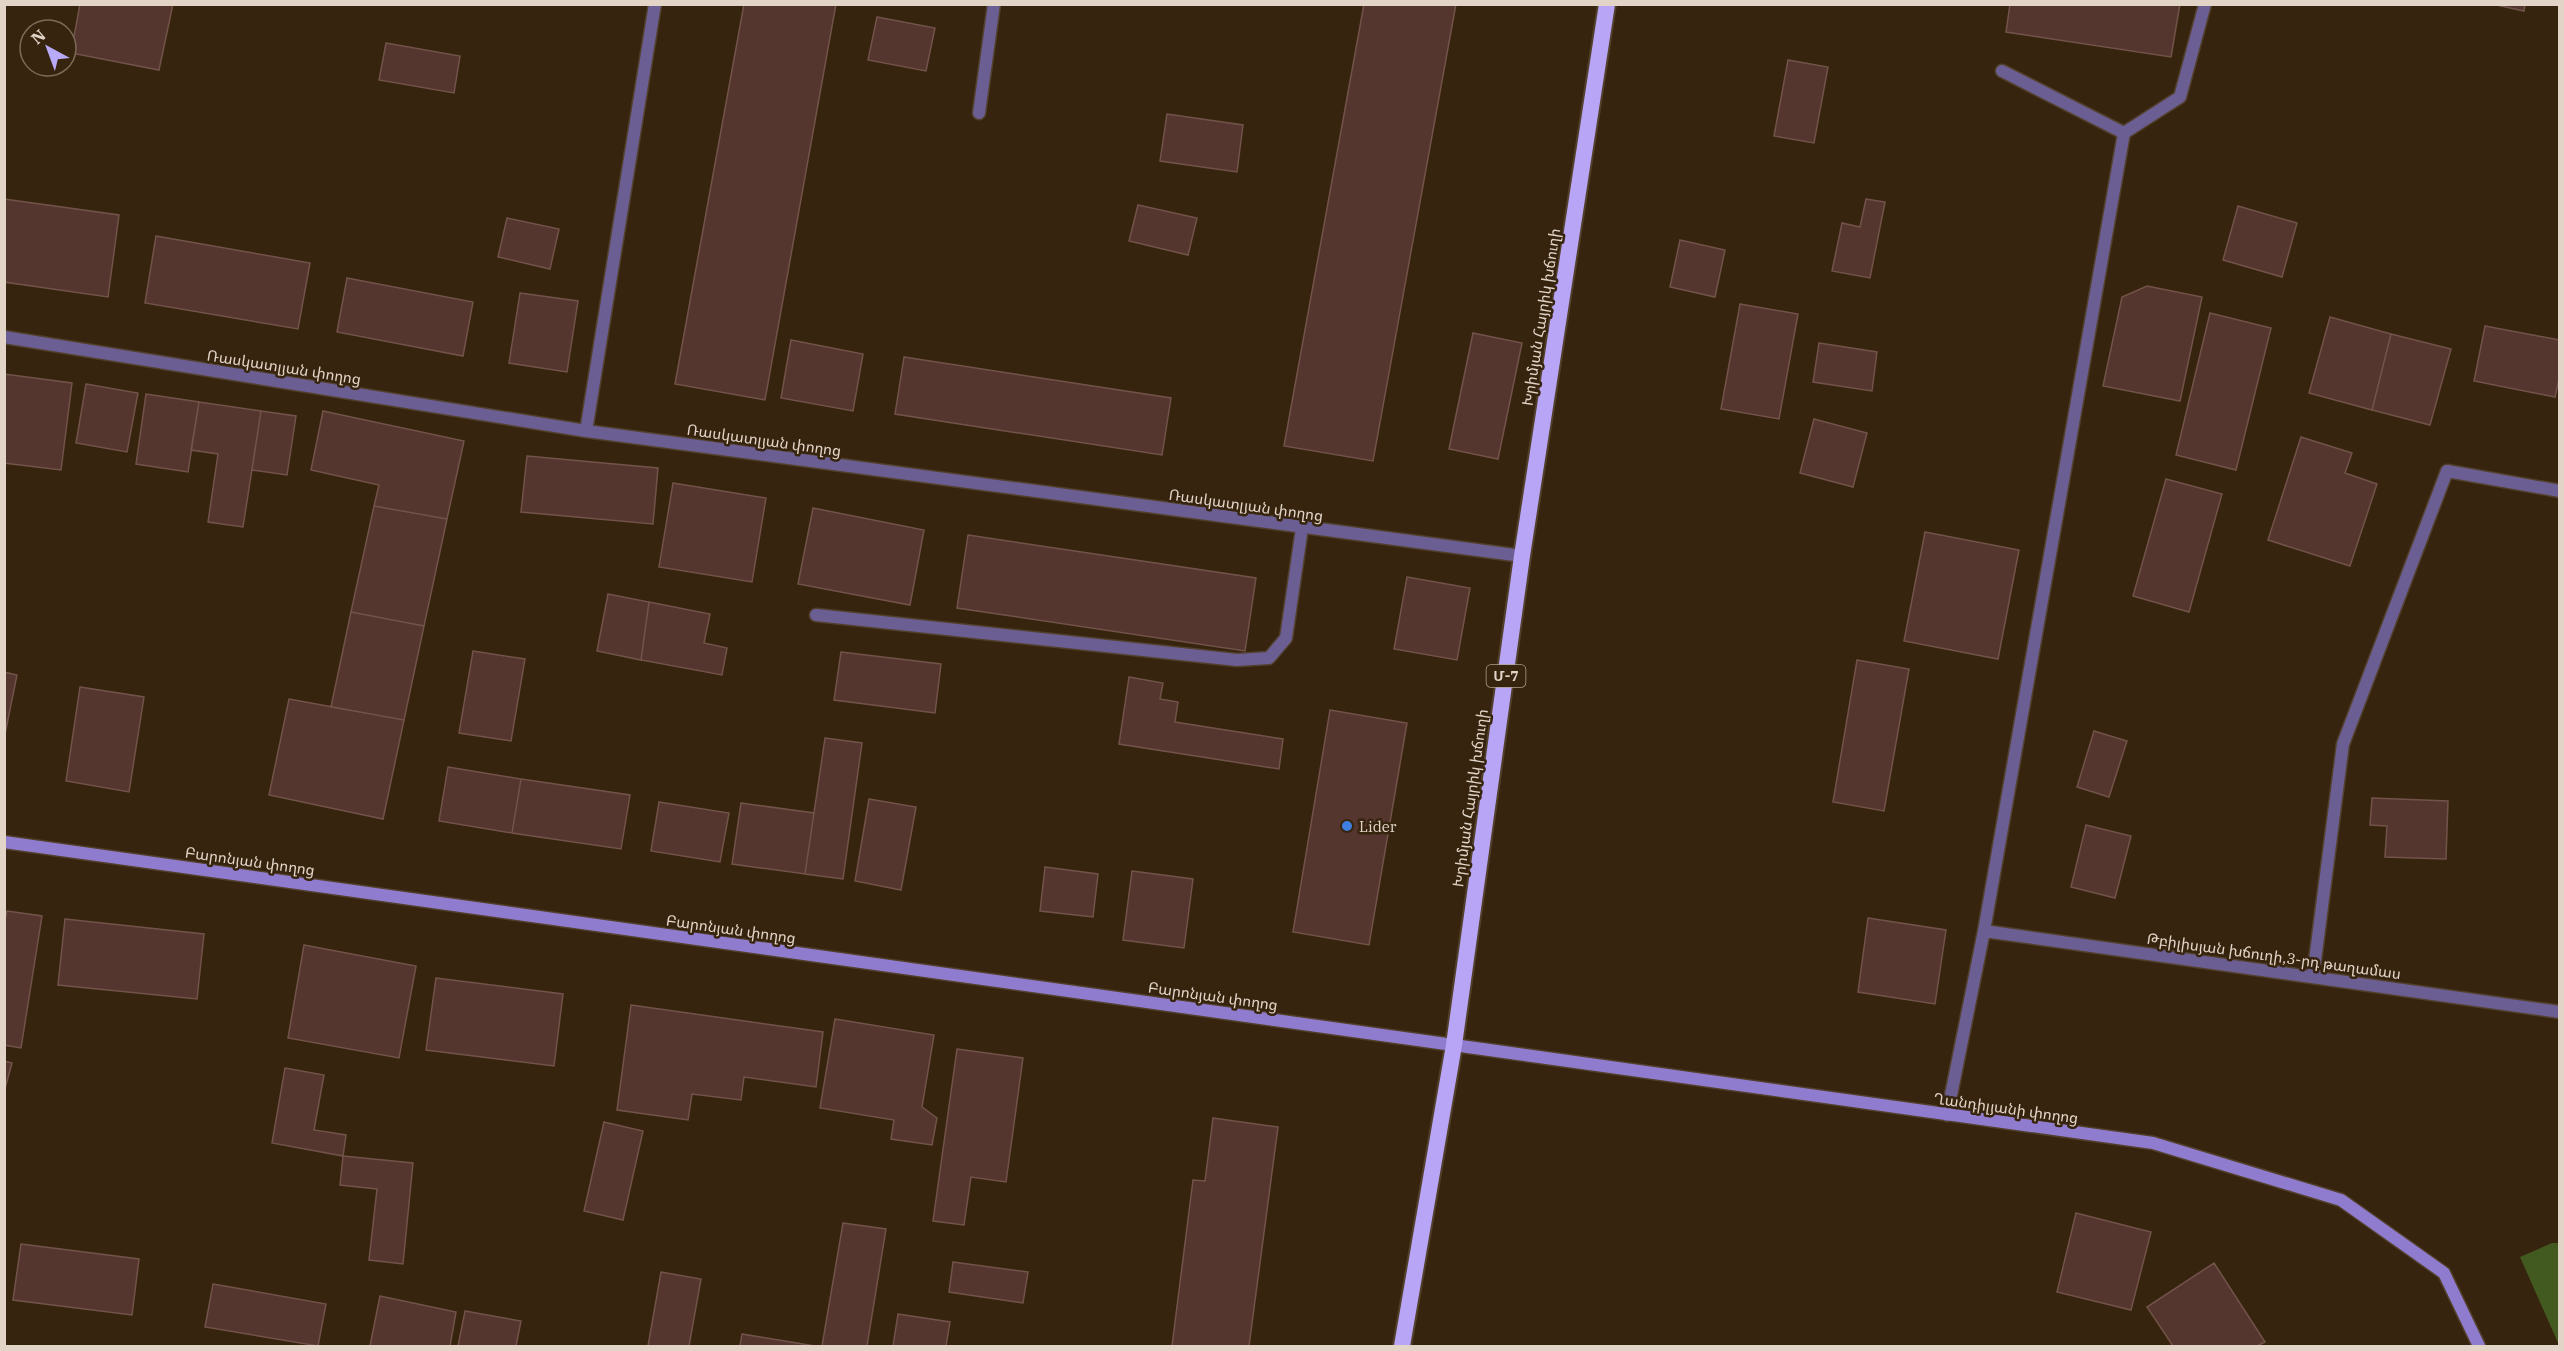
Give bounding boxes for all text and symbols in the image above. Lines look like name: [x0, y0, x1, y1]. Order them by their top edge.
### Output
north arrow: [18, 18, 78, 78]
text: N: [27, 25, 49, 48]
street label: Խրիմյան Հայրիկ խճուղի: [1518, 227, 1564, 407]
street label: Ռասկատլյան փողոց: [206, 345, 362, 389]
street label: Ռասկատլյան փողոց: [686, 420, 842, 460]
street label: Ռասկատլյան փողոց: [1168, 485, 1324, 525]
road number: Մ-7: [1486, 665, 1526, 687]
street label: Խրիմյան Հայրիկ խճուղի: [1448, 708, 1492, 888]
place label: Lider: [1359, 817, 1397, 836]
marker: Lider: [1340, 819, 1354, 833]
street label: Բարոնյան փողոց: [184, 842, 316, 880]
street label: Բարոնյան փողոց: [665, 910, 797, 948]
street label: Թբիլիսյան խճուղի,3-րդ թաղամաս: [2146, 929, 2402, 983]
street label: Բարոնյան փողոց: [1147, 977, 1279, 1015]
street label: Ղանդիլյանի փողոց: [1932, 1088, 2080, 1128]

